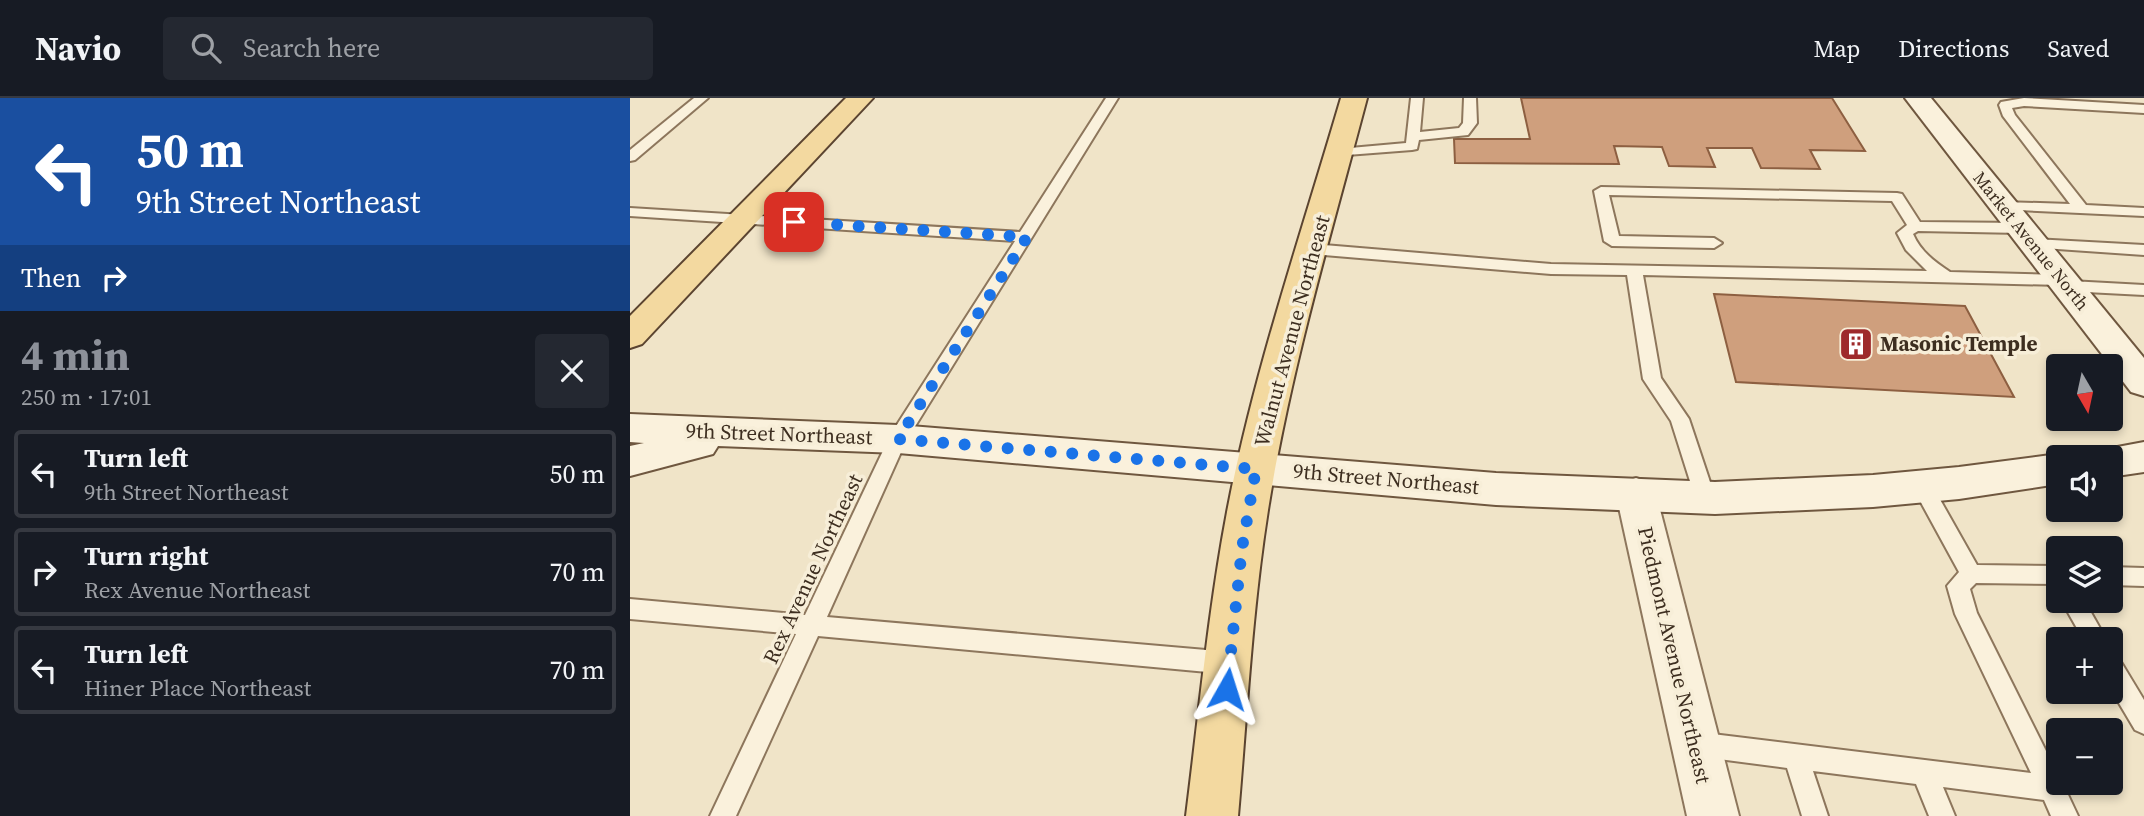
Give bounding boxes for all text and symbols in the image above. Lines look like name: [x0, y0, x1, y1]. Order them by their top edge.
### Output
search box: [163, 17, 653, 80]
text: Navio: [35, 26, 121, 71]
icon: search: [187, 29, 225, 67]
text: Search here: [243, 30, 380, 66]
text: Map: [1813, 32, 1860, 65]
text: Directions: [1898, 32, 2009, 65]
text: Saved: [2047, 32, 2109, 65]
text: 50 m: [136, 116, 244, 183]
icon: left: [21, 126, 112, 217]
street label: Market Avenue North: [1968, 166, 2095, 315]
text: 9th Street Northeast: [136, 180, 420, 224]
pin: [764, 192, 824, 252]
icon: arrive: [775, 203, 813, 241]
street label: Walnut Avenue Northeast: [1247, 212, 1336, 450]
icon: right: [95, 259, 133, 297]
text: Then: [21, 260, 81, 296]
building icon: Masonic Temple: [1837, 325, 1875, 363]
text: 4 min: [21, 326, 130, 384]
place label: Masonic Temple: [1880, 329, 2038, 358]
button: close: [535, 334, 609, 408]
north arrow: [2046, 354, 2123, 430]
map controls: [2046, 354, 2123, 795]
text: 250 m · 17:01: [21, 381, 152, 413]
street label: 9th Street Northeast: [685, 416, 873, 451]
text: Turn left: [84, 440, 188, 476]
button: sound: [2046, 445, 2123, 522]
icon: left: [25, 455, 63, 493]
text: 50 m: [550, 456, 605, 492]
street label: 9th Street Northeast: [1292, 456, 1480, 501]
street label: Rex Avenue Northeast: [756, 469, 869, 669]
text: 9th Street Northeast: [84, 476, 288, 508]
street label: Piedmont Avenue Northeast: [1631, 524, 1718, 786]
button: layers: [2046, 536, 2123, 613]
text: Turn right: [84, 538, 208, 574]
icon: right: [25, 553, 63, 591]
text: 70 m: [550, 554, 605, 590]
text: Rex Avenue Northeast: [84, 574, 310, 606]
button: +: [2046, 627, 2123, 704]
text: Turn left: [84, 636, 188, 672]
icon: left: [25, 651, 63, 689]
text: 70 m: [550, 652, 605, 688]
position arrow: [1190, 652, 1264, 726]
text: Hiner Place Northeast: [84, 672, 311, 704]
button: −: [2046, 718, 2123, 795]

